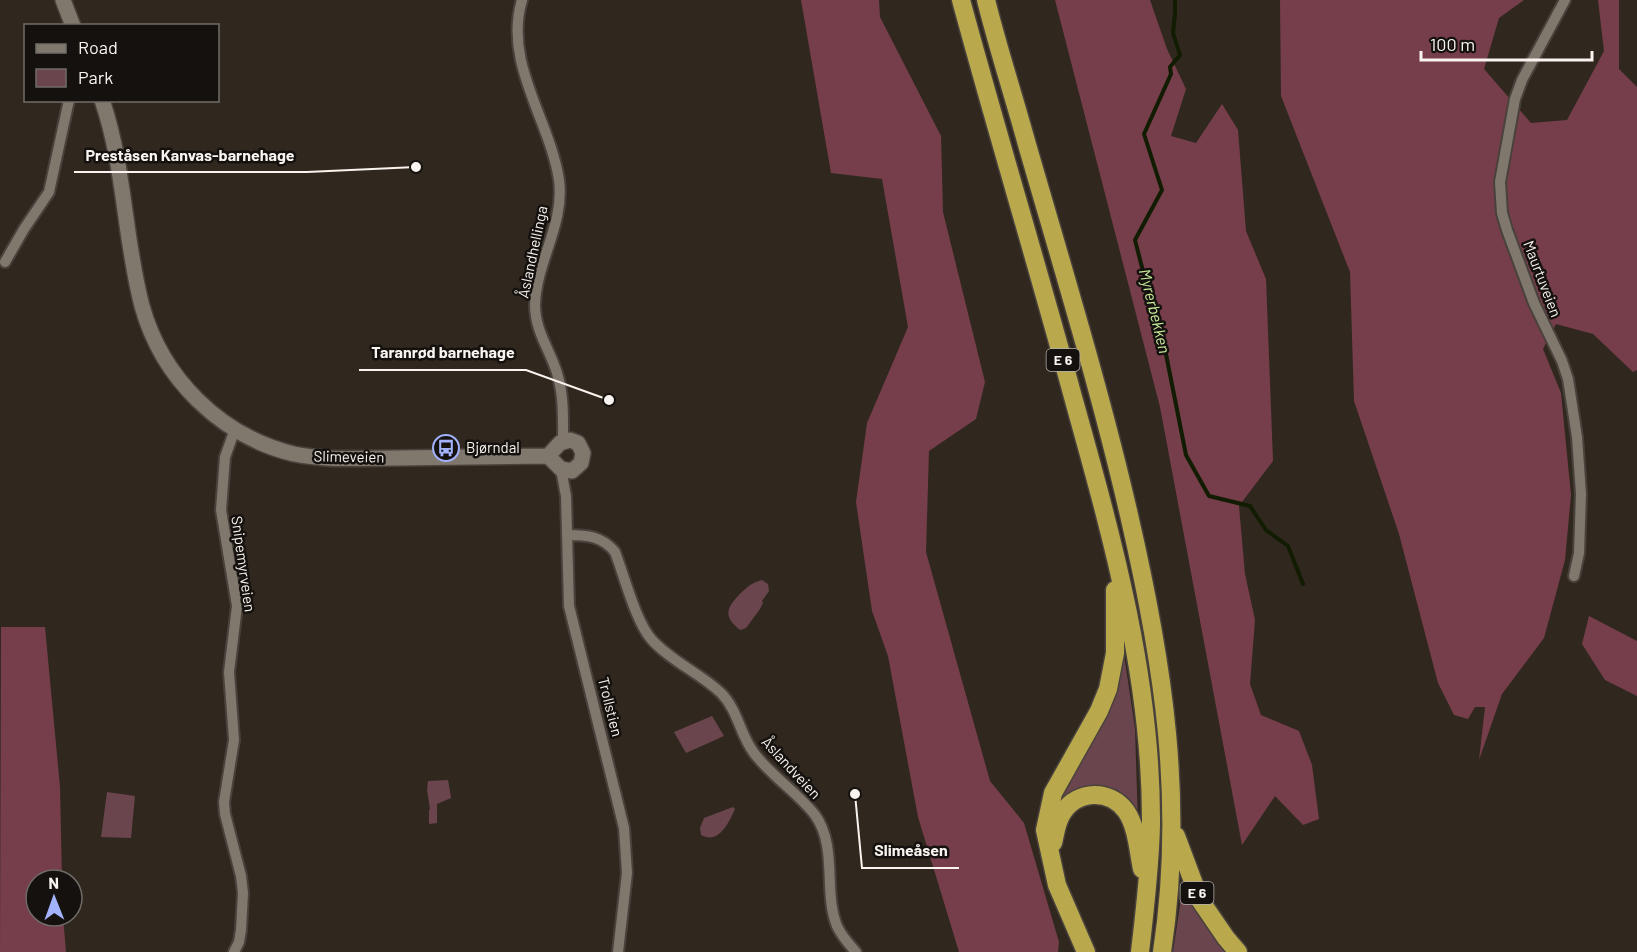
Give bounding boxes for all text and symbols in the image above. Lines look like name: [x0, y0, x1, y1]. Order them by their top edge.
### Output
legend: [24, 24, 219, 102]
scale bar: [1421, 24, 1592, 62]
text: 100 m: [1430, 33, 1475, 55]
text: Road: [78, 36, 118, 58]
text: Park: [78, 66, 113, 88]
callout: Preståsen Kanvas-barnehage: [74, 138, 307, 172]
text: Preståsen Kanvas-barnehage: [85, 145, 295, 164]
street label: Åslandhellinga: [512, 204, 551, 300]
street label: Maurtuveien: [1520, 238, 1566, 319]
water label: Myrerbekken: [1136, 267, 1175, 355]
callout: Taranrød barnehage: [359, 336, 526, 370]
text: Taranrød barnehage: [371, 342, 515, 361]
road number: E 6: [1046, 349, 1080, 371]
bus stop icon: Bjørndal: [431, 433, 461, 463]
place label: Bjørndal: [466, 438, 520, 456]
street label: Slimeveien: [313, 446, 385, 466]
street label: Snipemyrveien: [228, 515, 260, 613]
street label: Trollstien: [595, 675, 627, 738]
street label: Åslandveien: [758, 732, 826, 802]
callout: Slimeåsen: [862, 834, 959, 868]
text: Slimeåsen: [874, 840, 948, 859]
north arrow: [24, 868, 84, 928]
text: N: [48, 873, 59, 892]
road number: E 6: [1180, 882, 1214, 904]

